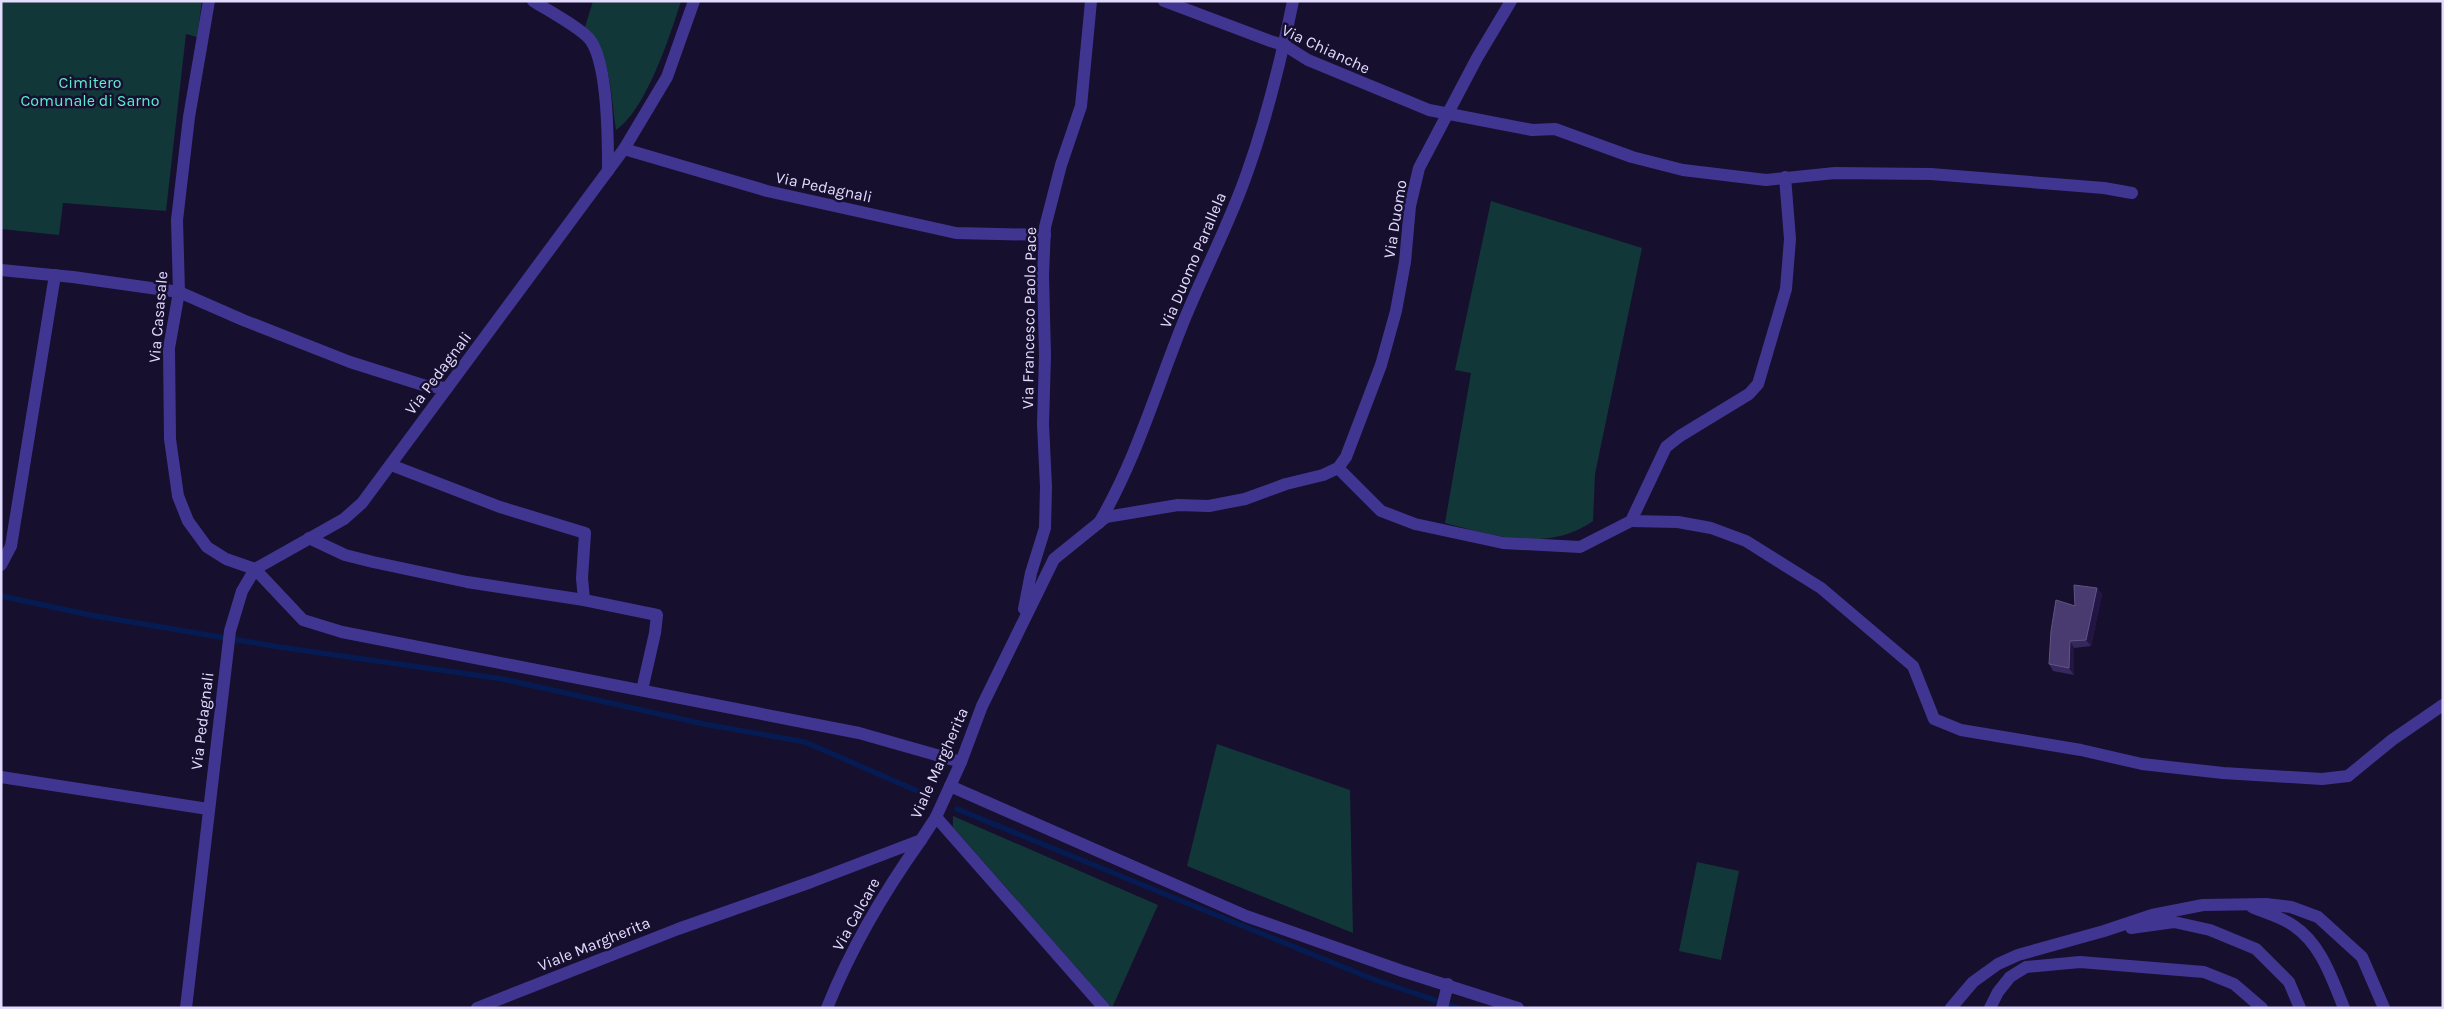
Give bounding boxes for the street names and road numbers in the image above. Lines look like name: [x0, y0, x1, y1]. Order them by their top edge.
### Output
street label: Via Chianche: [1279, 20, 1373, 78]
street label: Via Pedagnali: [774, 167, 874, 207]
street label: Via Duomo: [1379, 178, 1411, 260]
street label: Via Duomo Parallela: [1156, 189, 1230, 331]
street label: Via Francesco Paolo Pace: [1018, 227, 1040, 409]
street label: Via Casasale: [145, 270, 171, 364]
street label: Via Pedagnali: [401, 328, 475, 418]
street label: Via Pedagnali: [187, 671, 217, 771]
street label: Viale Margherita: [906, 705, 972, 821]
street label: Via Calcare: [828, 874, 884, 954]
street label: Viale Margherita: [535, 913, 653, 975]

